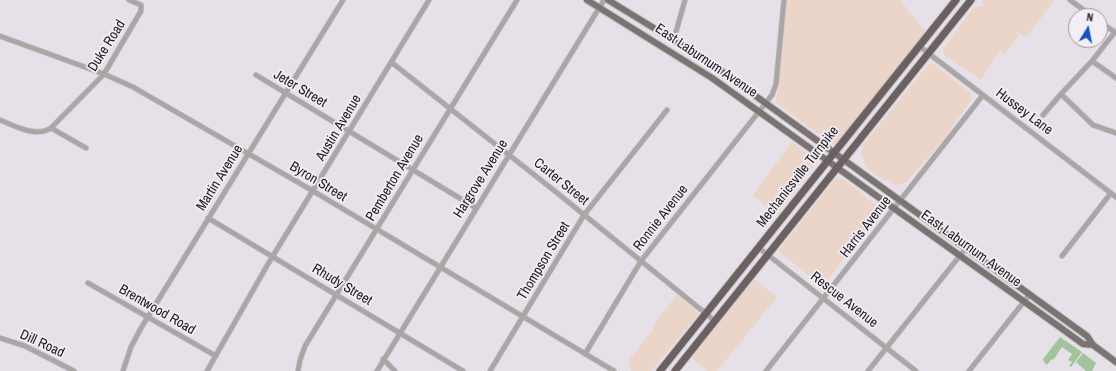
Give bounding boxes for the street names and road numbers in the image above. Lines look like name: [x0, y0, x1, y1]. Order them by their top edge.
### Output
street label: Duke Road: [85, 17, 129, 75]
street label: East Laburnum Avenue: [652, 21, 760, 101]
street label: Jeter Street: [270, 67, 330, 111]
street label: Hussey Lane: [992, 85, 1056, 139]
street label: Austin Avenue: [313, 92, 365, 164]
street label: Mechanicsville Turnpike: [753, 123, 843, 231]
street label: Pemberton Avenue: [363, 132, 427, 224]
street label: Hargrove Avenue: [450, 137, 512, 221]
street label: Martin Avenue: [193, 142, 247, 214]
street label: Carter Street: [530, 155, 592, 209]
street label: Byron Street: [286, 158, 350, 206]
street label: Ronnie Avenue: [630, 182, 692, 254]
street label: Harris Avenue: [837, 193, 895, 261]
street label: East Laburnum Avenue: [918, 207, 1024, 291]
street label: Thompson Street: [514, 219, 574, 303]
street label: Rhudy Street: [309, 261, 375, 309]
street label: Rescue Avenue: [807, 268, 881, 332]
street label: Brentwood Road: [116, 281, 198, 339]
street label: Dill Road: [17, 326, 67, 362]

